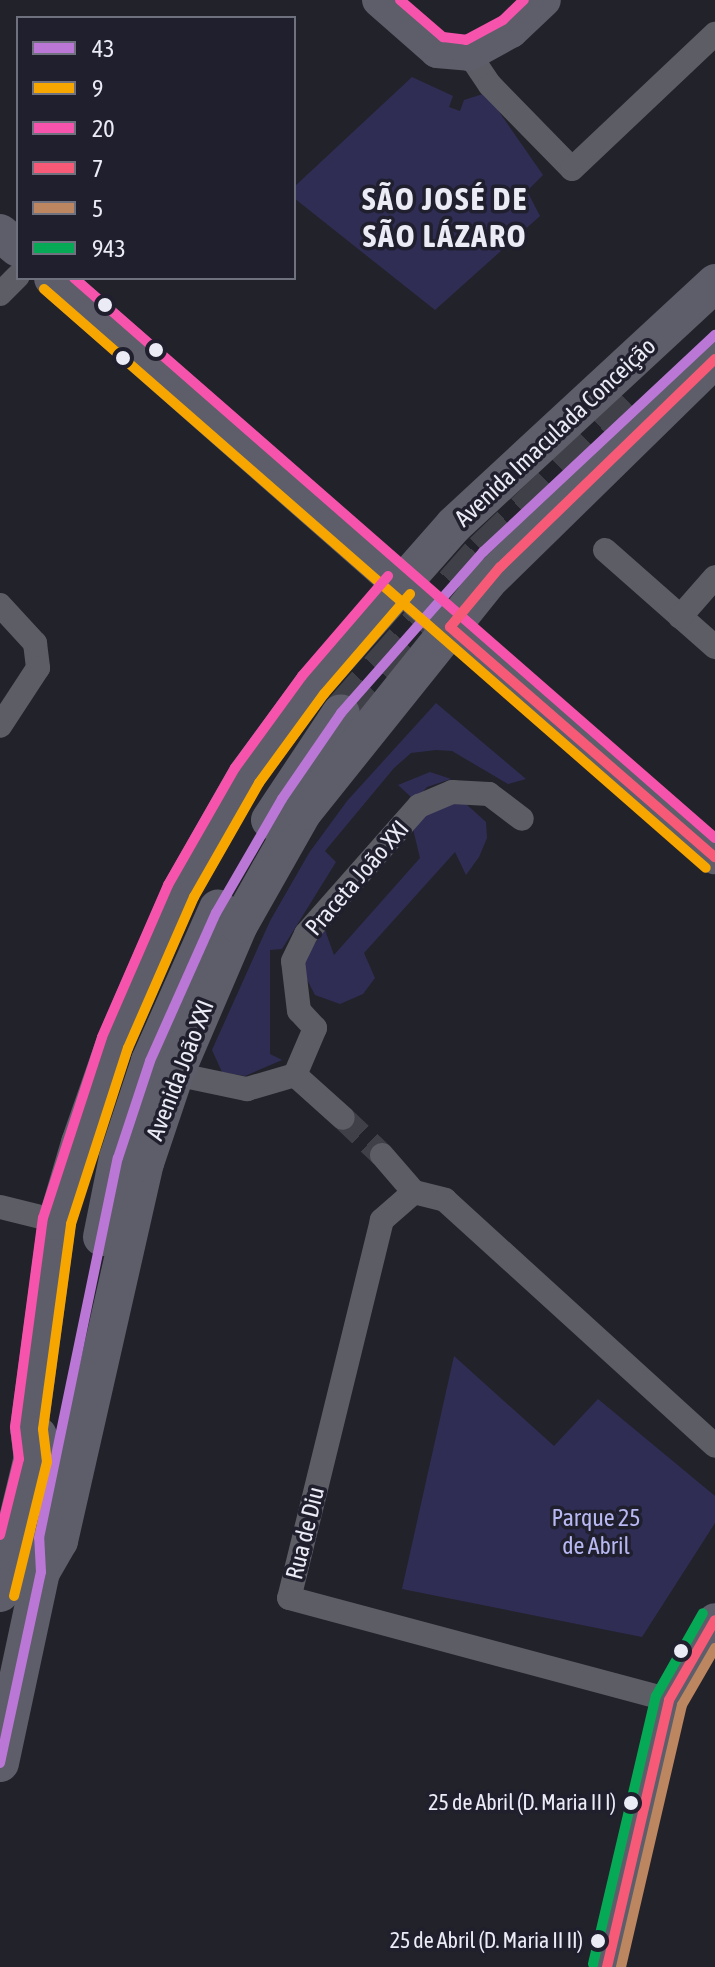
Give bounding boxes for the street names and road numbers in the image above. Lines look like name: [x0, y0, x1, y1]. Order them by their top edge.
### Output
street label: Avenida Imaculada Conceição: [449, 331, 661, 533]
street label: Praceta João XXI: [299, 815, 415, 941]
street label: Avenida João XXI: [140, 996, 220, 1144]
street label: Rua de Diu: [280, 1484, 330, 1582]

